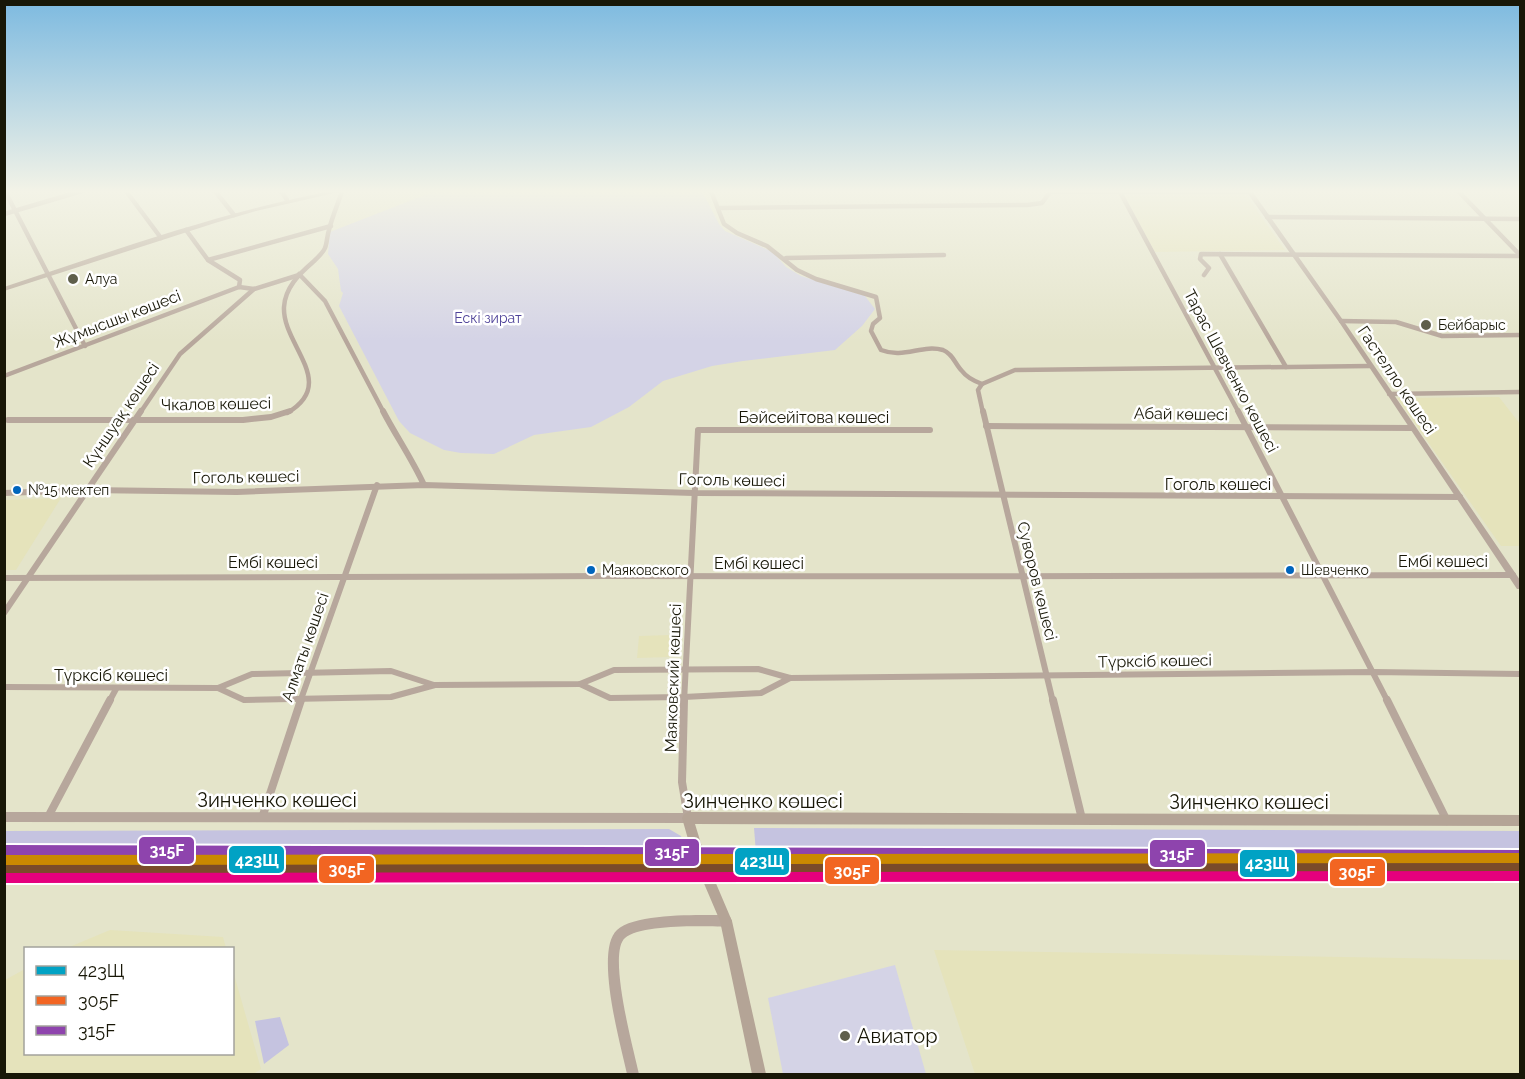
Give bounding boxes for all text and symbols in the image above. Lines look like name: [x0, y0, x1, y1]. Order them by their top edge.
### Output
place label: Алуа: [85, 271, 117, 287]
marker: Алуа: [66, 272, 80, 286]
street label: Жұмысшы көшесі: [51, 286, 183, 352]
street label: Тарас Шевченко көшесі: [1180, 286, 1282, 456]
park label: Ескі зират: [454, 310, 522, 326]
place label: Бейбарыс: [1438, 317, 1506, 333]
marker: Бейбарыс: [1419, 318, 1433, 332]
street label: Гастелло көшесі: [1354, 322, 1440, 438]
street label: Күншуақ көшесі: [79, 359, 163, 471]
street label: Чкалов көшесі: [161, 394, 271, 414]
street label: Абай көшесі: [1134, 404, 1228, 424]
street label: Бәйсейітова көшесі: [739, 408, 889, 427]
street label: Гоголь көшесі: [193, 467, 299, 487]
street label: Гоголь көшесі: [679, 470, 785, 490]
street label: Гоголь көшесі: [1165, 475, 1271, 494]
place label: №15 мектеп: [28, 482, 109, 498]
marker: №15 мектеп: [11, 484, 23, 496]
street label: Суворов көшесі: [1013, 520, 1061, 642]
street label: Ембі көшесі: [1398, 552, 1488, 571]
street label: Ембі көшесі: [228, 553, 318, 572]
street label: Ембі көшесі: [714, 554, 804, 573]
place label: Маяковского: [602, 562, 689, 578]
place label: Шевченко: [1301, 562, 1369, 578]
marker: Маяковского: [585, 564, 597, 576]
marker: Шевченко: [1284, 564, 1296, 576]
street label: Алматы көшесі: [277, 590, 333, 704]
street label: Маяковский көшесі: [661, 603, 685, 753]
street label: Түрксіб көшесі: [1098, 651, 1212, 671]
street label: Түрксіб көшесі: [54, 666, 168, 685]
street label: Зинченко көшесі: [197, 788, 357, 812]
street label: Зинченко көшесі: [683, 789, 843, 813]
street label: Зинченко көшесі: [1169, 790, 1329, 814]
line badge: 315F: [138, 836, 195, 865]
line badge: 315F: [644, 838, 700, 867]
line badge: 315F: [1149, 839, 1206, 868]
text: 315F: [150, 841, 184, 860]
text: 315F: [655, 843, 689, 862]
line badge: 423Щ: [228, 845, 285, 874]
text: 315F: [1160, 845, 1194, 864]
line badge: 423Щ: [734, 847, 790, 876]
line badge: 423Щ: [1239, 849, 1296, 878]
text: 423Щ: [235, 851, 279, 870]
text: 423Щ: [740, 852, 784, 871]
text: 423Щ: [1245, 854, 1289, 873]
line badge: 305F: [318, 855, 375, 884]
line badge: 305F: [824, 856, 880, 885]
line badge: 305F: [1329, 858, 1386, 887]
text: 305F: [329, 860, 365, 879]
text: 305F: [834, 862, 870, 881]
text: 305F: [1339, 863, 1375, 882]
legend: [24, 947, 234, 1055]
text: 423Щ: [78, 960, 125, 981]
text: 305F: [78, 990, 119, 1011]
text: 315F: [78, 1020, 116, 1041]
place label: Авиатор: [857, 1024, 938, 1048]
marker: Авиатор: [838, 1029, 852, 1043]

